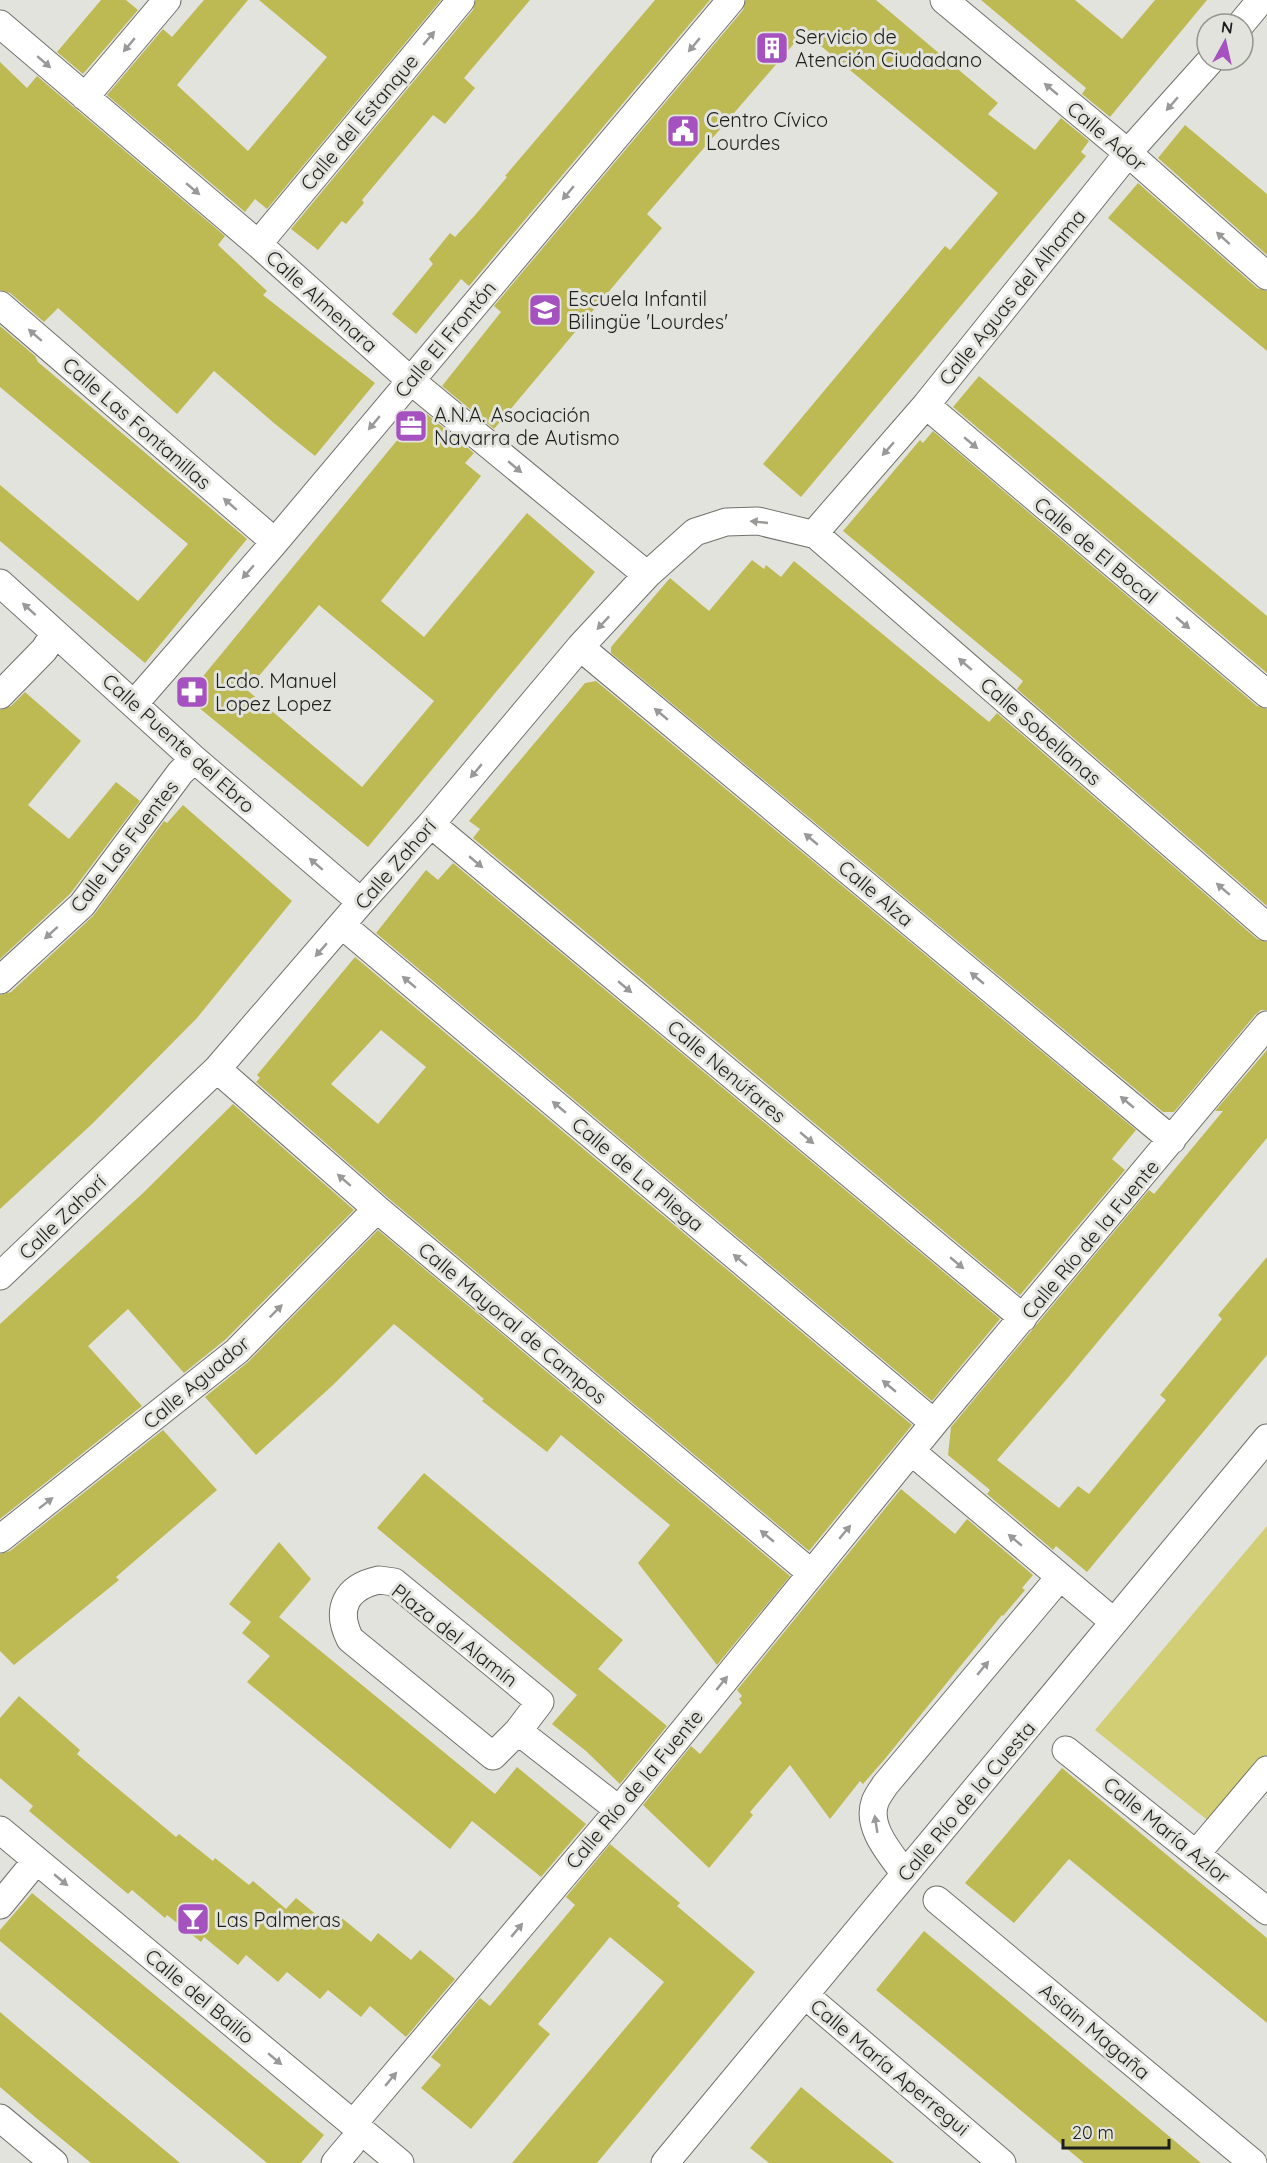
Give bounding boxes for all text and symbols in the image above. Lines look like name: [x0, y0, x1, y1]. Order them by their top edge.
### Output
north arrow: [1195, 12, 1255, 72]
text: N: [1220, 16, 1234, 38]
place label: Servicio de Atención Ciudadano: [795, 24, 982, 72]
one-way arrow: [423, 30, 436, 46]
building icon: Servicio de Atención Ciudadano: [754, 30, 790, 66]
one-way arrow: [123, 37, 136, 53]
one-way arrow: [687, 37, 700, 53]
street label: Calle del Estanque: [295, 49, 423, 195]
one-way arrow: [36, 55, 51, 68]
one-way arrow: [1044, 83, 1059, 96]
street label: Calle Ador: [1062, 96, 1152, 177]
one-way arrow: [1166, 96, 1179, 111]
place label: Centro Cívico Lourdes: [706, 107, 828, 155]
public building icon: Centro Cívico Lourdes: [665, 113, 701, 149]
one-way arrow: [185, 182, 200, 195]
one-way arrow: [561, 185, 574, 201]
street label: Calle Aguas del Alhama: [933, 204, 1091, 390]
one-way arrow: [1215, 231, 1231, 244]
street label: Calle Almenara: [261, 244, 383, 358]
street label: Calle El Frontón: [389, 275, 501, 403]
place label: Escuela Infantil Bilingüe 'Lourdes': [568, 286, 728, 334]
school or university icon: Escuela Infantil Bilingüe 'Lourdes': [527, 292, 563, 328]
one-way arrow: [28, 329, 43, 342]
street label: Calle Las Fontanillas: [58, 352, 216, 494]
place label: A.N.A. Asociación Navarra de Autismo: [434, 402, 620, 450]
office icon: A.N.A. Asociación Navarra de Autismo: [393, 408, 429, 444]
one-way arrow: [368, 415, 381, 430]
one-way arrow: [963, 436, 978, 449]
one-way arrow: [882, 441, 895, 456]
one-way arrow: [507, 460, 522, 473]
street label: Calle de El Bocal: [1029, 491, 1163, 609]
one-way arrow: [223, 498, 238, 511]
one-way arrow: [749, 517, 768, 527]
one-way arrow: [242, 564, 255, 579]
one-way arrow: [22, 603, 37, 616]
one-way arrow: [597, 615, 610, 630]
one-way arrow: [1175, 616, 1190, 629]
one-way arrow: [958, 658, 973, 671]
street label: Calle Puente del Ebro: [98, 668, 260, 818]
place label: Lcdo. Manuel Lopez Lopez: [215, 668, 337, 716]
street label: Calle Sobellanas: [975, 672, 1107, 790]
pharmacy icon: Lcdo. Manuel Lopez Lopez: [174, 674, 210, 710]
one-way arrow: [653, 708, 669, 721]
one-way arrow: [469, 763, 482, 779]
street label: Calle Las Fuentes: [65, 775, 183, 917]
street label: Calle Zahorí: [349, 813, 441, 914]
one-way arrow: [804, 833, 819, 846]
street label: Calle Alza: [833, 854, 919, 932]
one-way arrow: [468, 855, 483, 867]
one-way arrow: [309, 858, 324, 871]
one-way arrow: [1216, 883, 1231, 896]
one-way arrow: [44, 926, 59, 939]
one-way arrow: [315, 942, 328, 957]
one-way arrow: [969, 971, 985, 984]
one-way arrow: [402, 976, 417, 989]
one-way arrow: [617, 980, 633, 993]
street label: Calle Nenúfares: [663, 1014, 791, 1128]
one-way arrow: [1119, 1096, 1135, 1109]
one-way arrow: [551, 1101, 567, 1114]
street label: Calle de La Pliega: [567, 1112, 709, 1236]
one-way arrow: [799, 1132, 815, 1145]
street label: Calle Río de la Fuente: [1016, 1154, 1164, 1324]
street label: Calle Zahorí: [13, 1169, 111, 1265]
one-way arrow: [337, 1174, 352, 1187]
street label: Calle Mayoral de Campos: [414, 1237, 612, 1409]
one-way arrow: [733, 1254, 748, 1267]
one-way arrow: [949, 1256, 964, 1269]
one-way arrow: [269, 1305, 283, 1319]
street label: Calle Aguador: [138, 1330, 255, 1434]
one-way arrow: [882, 1380, 897, 1393]
one-way arrow: [38, 1496, 54, 1509]
one-way arrow: [839, 1525, 851, 1540]
one-way arrow: [759, 1529, 775, 1542]
one-way arrow: [1007, 1533, 1023, 1546]
street label: Plaza del Alamín: [387, 1578, 523, 1692]
one-way arrow: [976, 1661, 989, 1676]
one-way arrow: [715, 1676, 727, 1691]
street label: Calle Río de la Fuente: [560, 1704, 708, 1874]
street label: Calle Río de la Cuesta: [892, 1716, 1040, 1886]
street label: Calle María Azlor: [1099, 1771, 1236, 1889]
one-way arrow: [871, 1815, 880, 1834]
one-way arrow: [53, 1874, 69, 1887]
bar icon: Las Palmeras: [175, 1901, 211, 1937]
place label: Las Palmeras: [216, 1907, 341, 1932]
one-way arrow: [510, 1923, 523, 1938]
street label: Calle del Bailío: [140, 1943, 260, 2049]
street label: Asiain Magaña: [1035, 1977, 1155, 2085]
street label: Calle María Aperregui: [805, 1993, 975, 2141]
one-way arrow: [267, 2052, 282, 2065]
one-way arrow: [384, 2072, 397, 2087]
scale bar: [1063, 2112, 1170, 2150]
text: 20 m: [1072, 2121, 1114, 2144]

